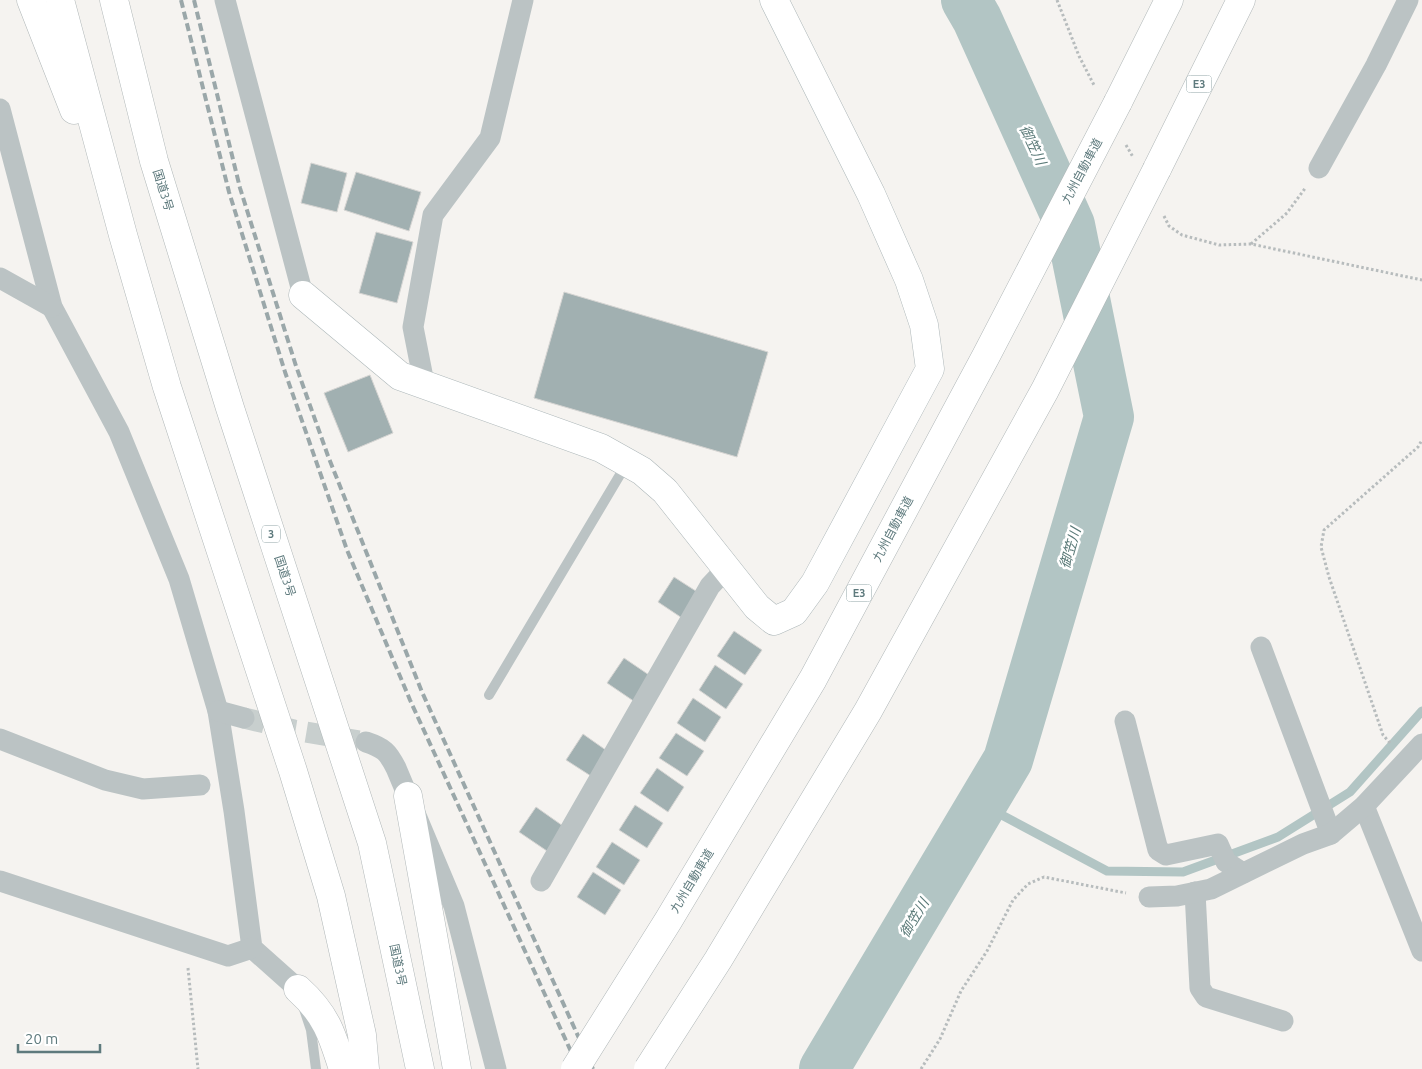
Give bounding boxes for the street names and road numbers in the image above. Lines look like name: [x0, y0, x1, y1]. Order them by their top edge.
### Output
road number: E3: [1186, 76, 1212, 92]
street label: 九州自動車道: [1059, 136, 1104, 206]
street label: 国道3号: [151, 167, 176, 212]
street label: 九州自動車道: [870, 494, 915, 564]
road number: 3: [262, 526, 280, 542]
street label: 国道3号: [273, 553, 298, 598]
road number: E3: [846, 584, 872, 602]
street label: 九州自動車道: [667, 847, 716, 915]
street label: 国道3号: [388, 943, 409, 987]

